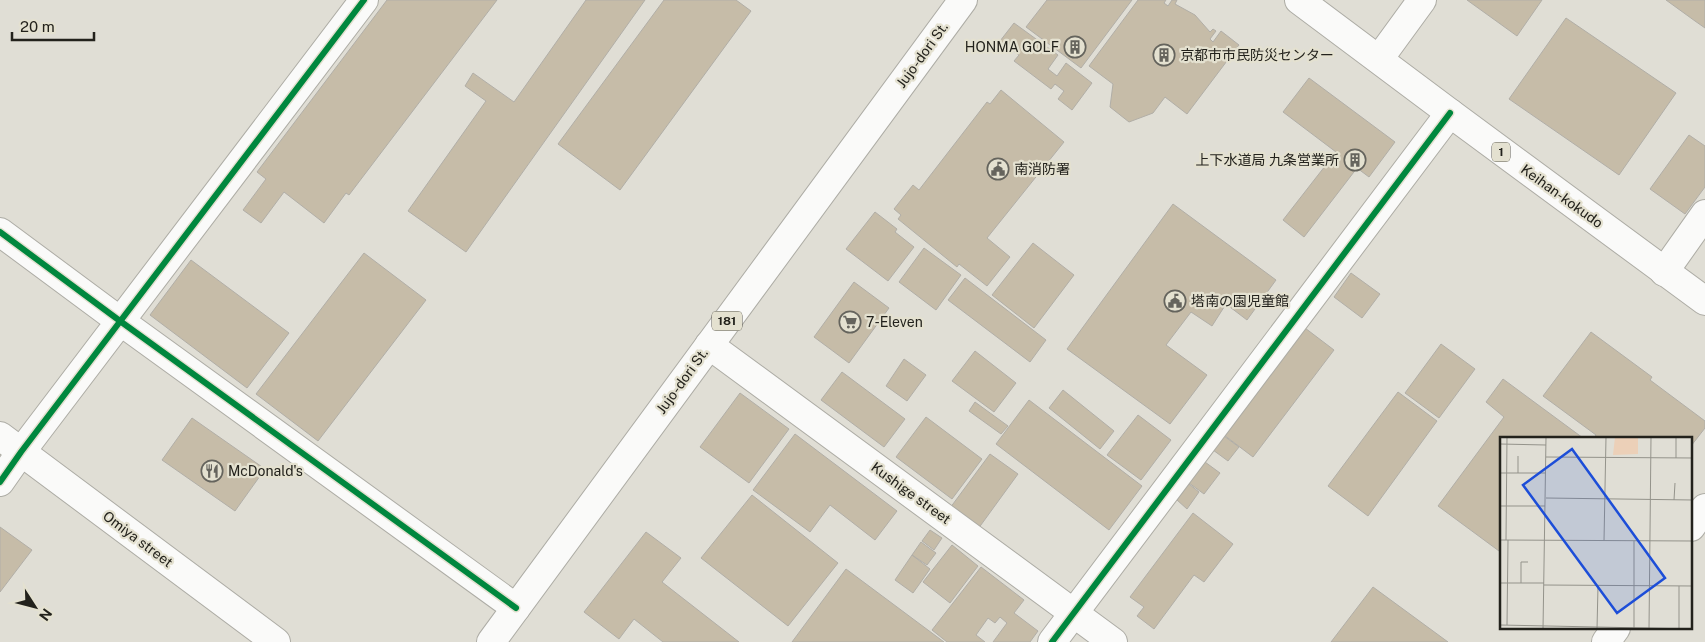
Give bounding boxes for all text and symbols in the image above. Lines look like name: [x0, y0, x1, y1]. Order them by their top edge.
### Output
scale bar: [12, 10, 95, 42]
text: 20 m: [20, 18, 55, 35]
street label: Jujo-dori St.: [893, 19, 951, 91]
building icon: HONMA GOLF: [1063, 35, 1087, 59]
place label: HONMA GOLF: [965, 39, 1059, 55]
building icon: 京都市市民防災センター: [1152, 43, 1176, 67]
place label: 京都市市民防災センター: [1180, 47, 1334, 63]
road number: 1: [1492, 142, 1510, 162]
building icon: 上下水道局 九条営業所: [1343, 148, 1367, 172]
place label: 上下水道局 九条営業所: [1196, 152, 1339, 168]
public building icon: 南消防署: [986, 157, 1010, 181]
place label: 南消防署: [1014, 161, 1070, 177]
street label: Keihan-kokudo: [1518, 161, 1606, 231]
public building icon: 塔南の園児童館: [1163, 289, 1187, 313]
place label: 塔南の園児童館: [1191, 293, 1289, 309]
supermarket icon: 7-Eleven: [838, 310, 862, 334]
road number: 181: [712, 312, 742, 331]
place label: 7-Eleven: [866, 314, 923, 330]
street label: Jujo-dori St.: [653, 345, 711, 417]
inset map: [1500, 437, 1692, 630]
restaurant icon: McDonald's: [200, 459, 224, 483]
street label: Kushige street: [868, 459, 954, 527]
place label: McDonald's: [228, 463, 303, 479]
street label: Omiya street: [100, 508, 176, 570]
north arrow: [10, 582, 60, 632]
text: N: [36, 606, 55, 624]

